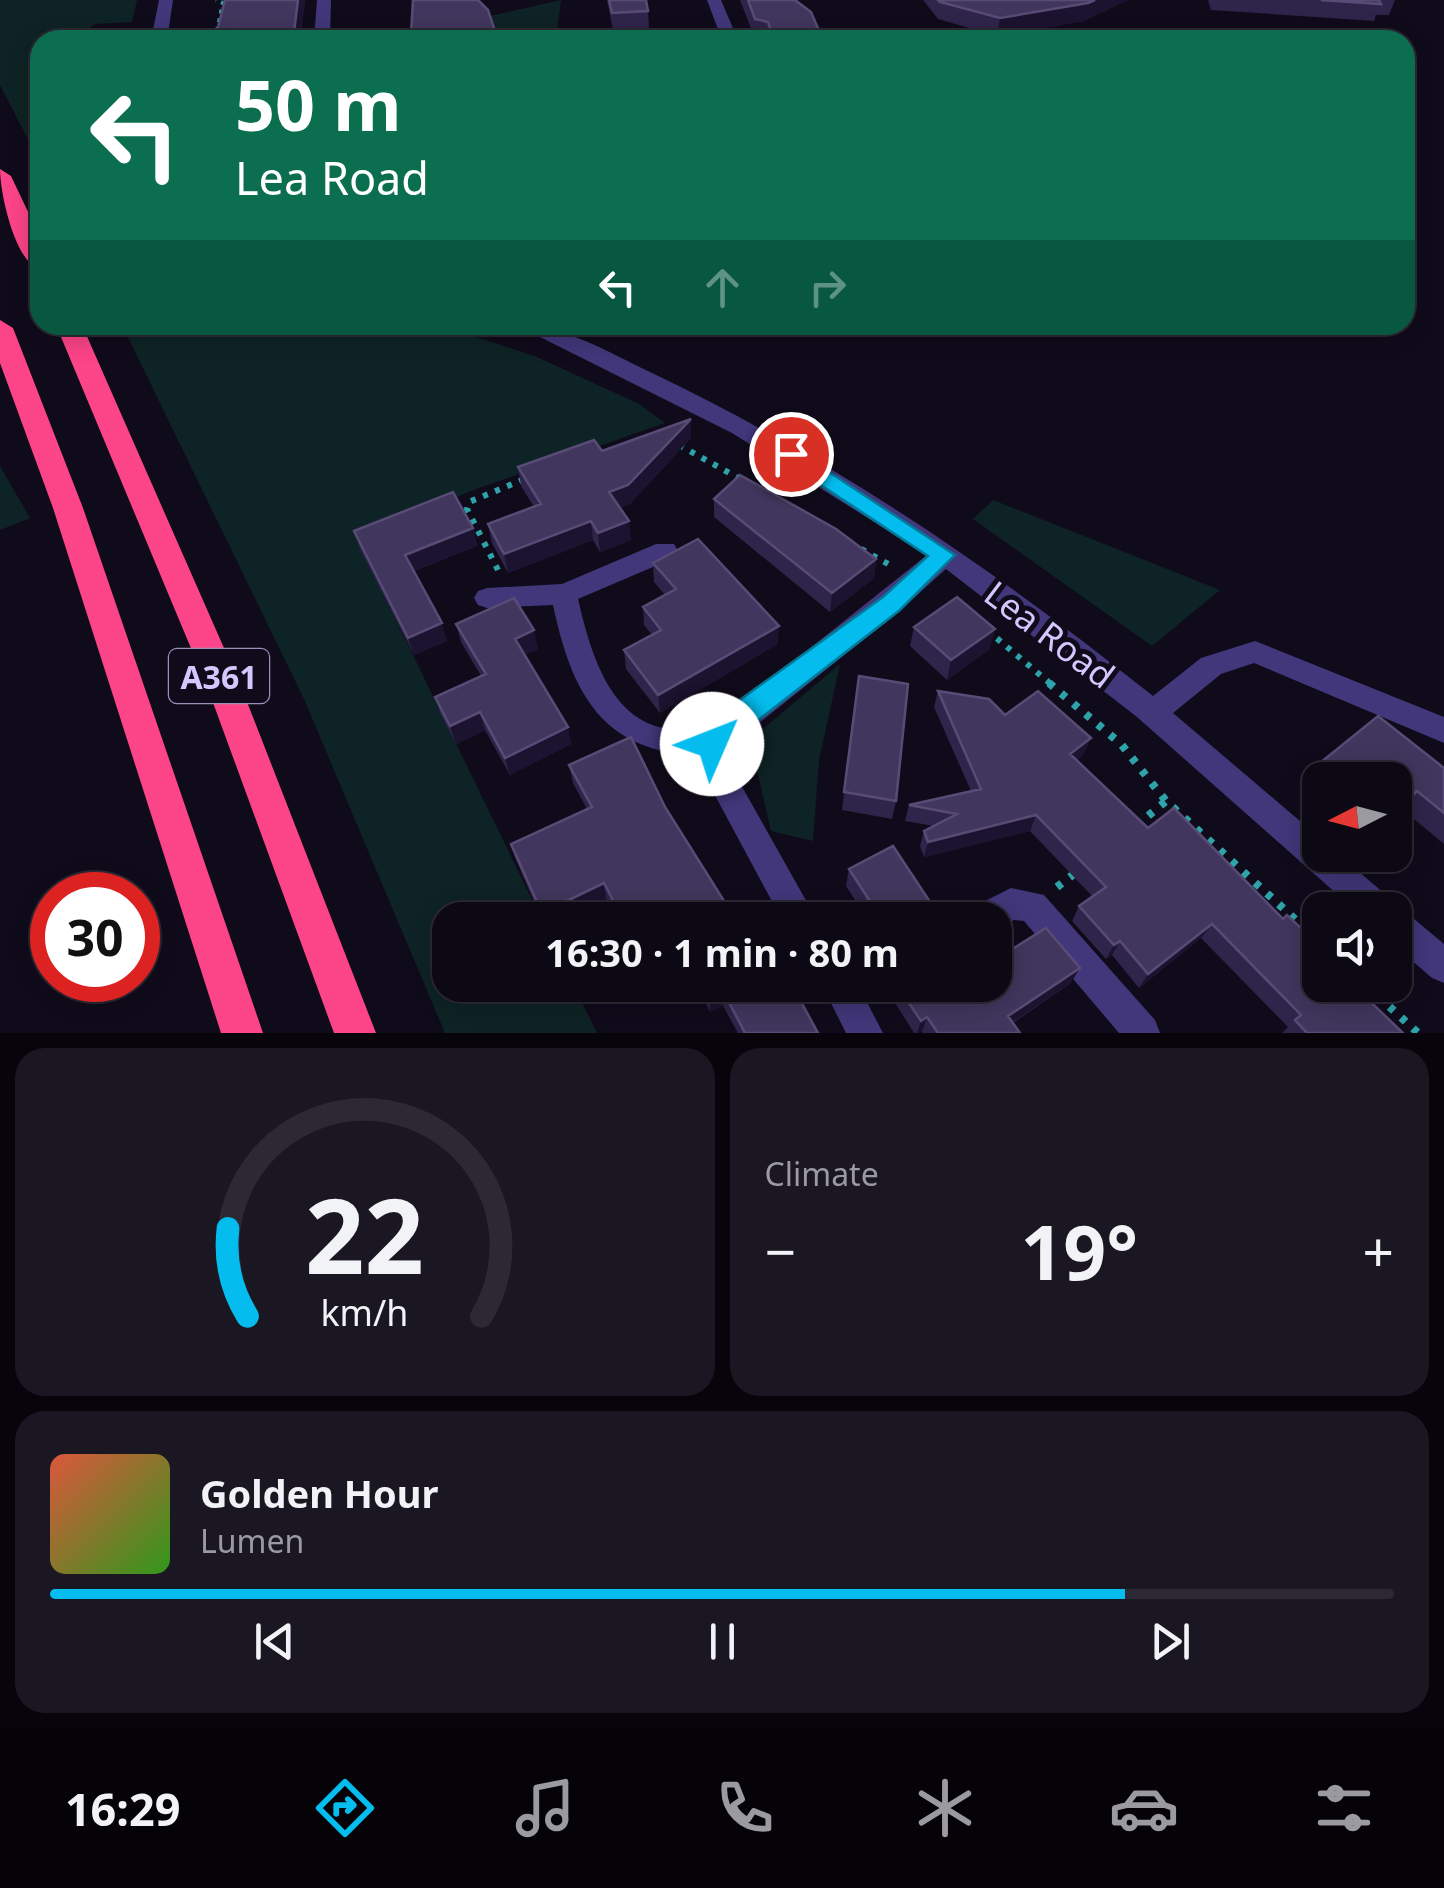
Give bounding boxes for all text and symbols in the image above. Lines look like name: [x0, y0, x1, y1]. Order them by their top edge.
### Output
text: 50 m: [235, 56, 402, 152]
icon: left: [70, 70, 200, 200]
text: Lea Road: [235, 147, 429, 208]
icon: left: [590, 260, 645, 315]
icon: ahead: [695, 260, 750, 315]
icon: right: [800, 260, 855, 315]
pin: [749, 412, 834, 497]
icon: arrive: [764, 427, 819, 482]
street label: Lea Road: [976, 570, 1124, 698]
road number: A361: [169, 649, 269, 703]
position arrow: [660, 692, 764, 796]
north arrow: [1302, 762, 1412, 872]
map controls: [1302, 762, 1412, 1002]
speed limit sign: 30: [30, 872, 160, 1002]
button: sound: [1302, 892, 1412, 1002]
text: 16:30 · 1 min · 80 m: [545, 926, 899, 978]
text: Climate: [765, 1152, 879, 1195]
text: 22: [305, 1163, 424, 1304]
text: 19°: [1020, 1200, 1138, 1302]
text: −: [765, 1213, 796, 1288]
text: +: [1363, 1213, 1394, 1288]
text: km/h: [321, 1288, 409, 1336]
text: Golden Hour: [200, 1467, 438, 1519]
text: Lumen: [200, 1519, 304, 1562]
icon: previous: [247, 1614, 302, 1669]
icon: pause: [695, 1614, 750, 1669]
icon: next: [1143, 1614, 1198, 1669]
icon: directions: [310, 1773, 380, 1843]
icon: music: [510, 1773, 580, 1843]
icon: phone: [710, 1773, 780, 1843]
icon: climate: [910, 1773, 980, 1843]
icon: car: [1109, 1773, 1179, 1843]
icon: filters: [1309, 1773, 1379, 1843]
text: 16:29: [65, 1778, 180, 1839]

